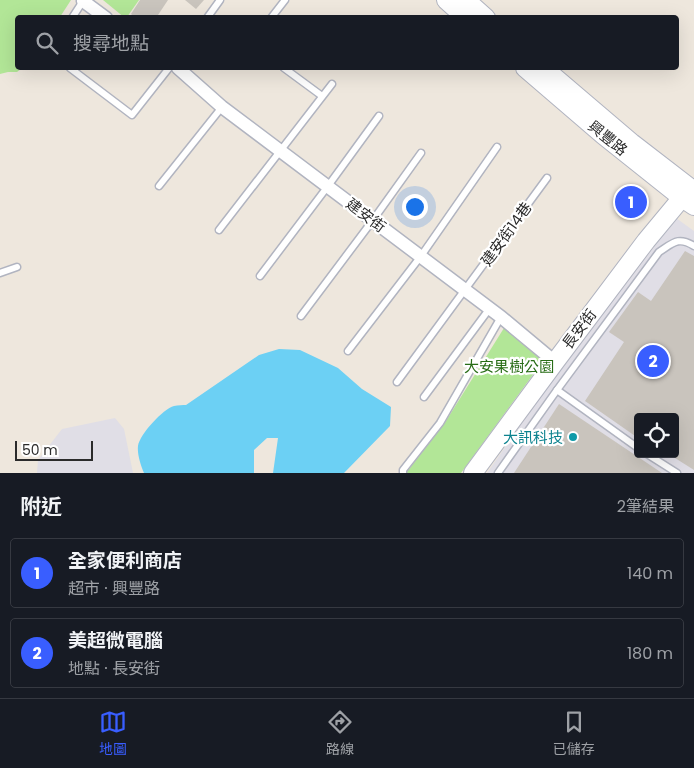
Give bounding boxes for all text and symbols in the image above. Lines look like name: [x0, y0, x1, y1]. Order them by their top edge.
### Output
search box: [15, 15, 679, 70]
icon: search: [33, 29, 61, 57]
text: 搜尋地點: [73, 30, 149, 57]
street label: 興豐路: [584, 116, 632, 160]
pin: 1: [615, 183, 647, 221]
street label: 建安街: [342, 193, 390, 237]
your location: [402, 194, 428, 220]
street label: 建安街14巷: [476, 198, 536, 270]
street label: 長安街: [557, 305, 601, 353]
pin: 2: [637, 342, 669, 380]
park label: 大安果樹公園: [464, 356, 554, 377]
map controls: [634, 413, 679, 458]
button: locate: [634, 413, 679, 458]
place label: 大訊科技: [503, 427, 563, 448]
marker: 大訊科技: [567, 431, 579, 443]
scale bar: [15, 438, 92, 461]
text: 50 m: [22, 440, 58, 460]
text: 附近: [20, 492, 62, 521]
text: 2筆結果: [617, 495, 674, 518]
text: 全家便利商店: [68, 547, 182, 574]
text: 1: [34, 562, 40, 585]
text: 140 m: [627, 562, 673, 585]
text: 超市 · 興豐路: [68, 577, 160, 600]
text: 美超微電腦: [68, 627, 163, 654]
text: 2: [32, 642, 42, 665]
text: 180 m: [627, 642, 673, 665]
text: 地點 · 長安街: [68, 657, 160, 680]
tab: 地圖: [99, 708, 127, 760]
tab: 路線: [326, 708, 354, 760]
tab: 已儲存: [553, 708, 595, 760]

